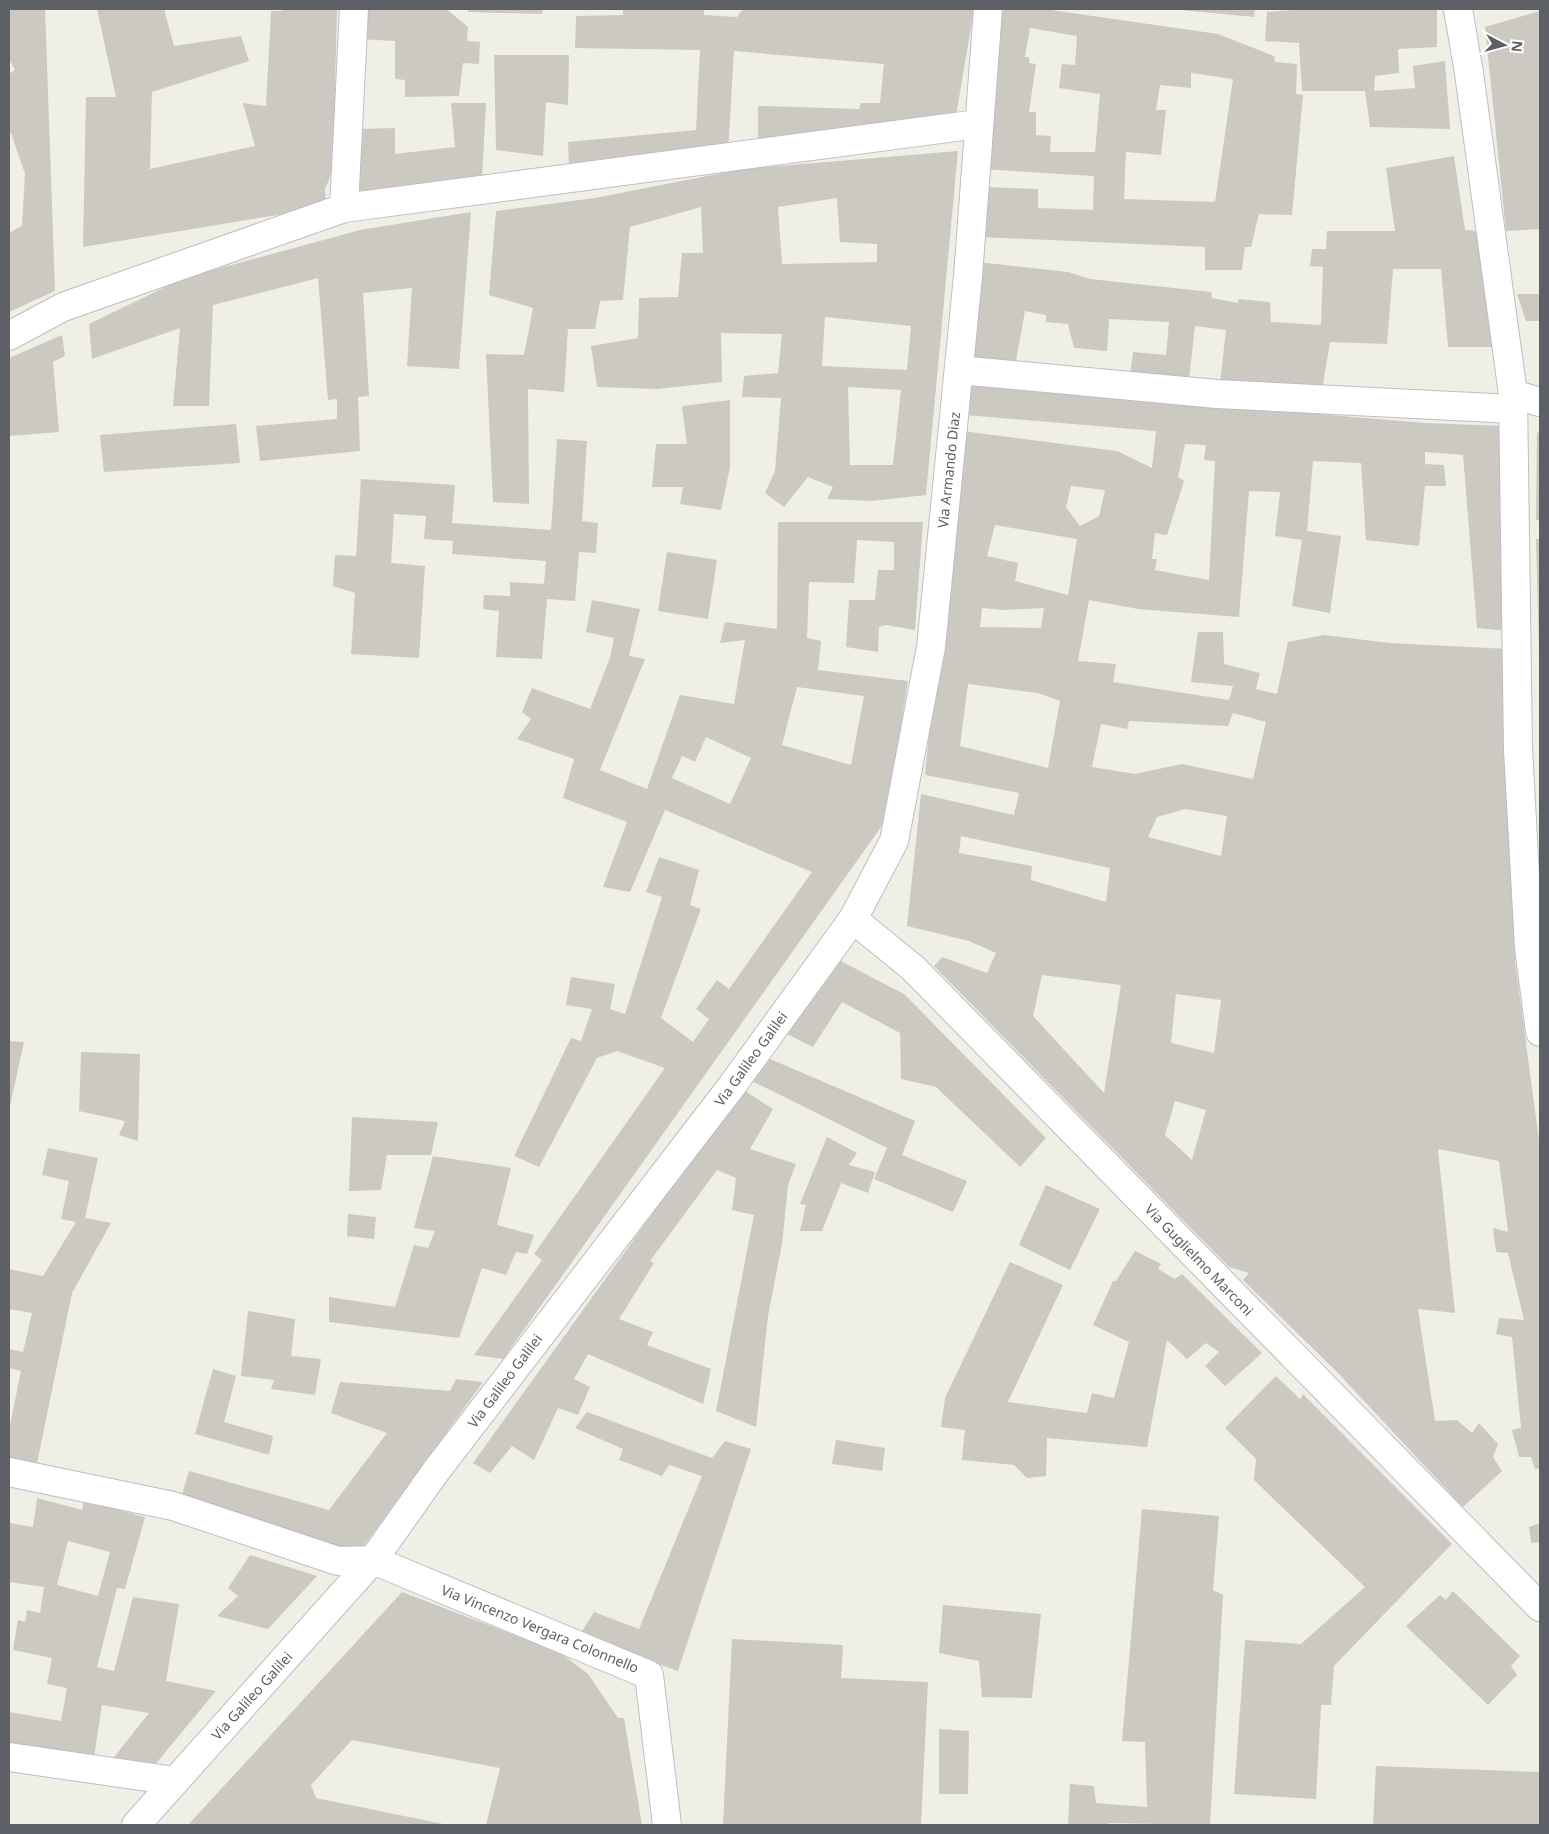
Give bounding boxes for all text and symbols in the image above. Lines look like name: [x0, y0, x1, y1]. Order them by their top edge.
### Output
north arrow: [1479, 20, 1529, 70]
text: N: [1507, 40, 1527, 53]
street label: Via Armando Diaz: [933, 410, 964, 529]
street label: Via Galileo Galilei: [710, 1007, 791, 1110]
street label: Via Guglielmo Marconi: [1141, 1200, 1258, 1320]
street label: Via Galileo Galilei: [463, 1330, 546, 1431]
street label: Via Vincenzo Vergara Colonnello: [439, 1580, 642, 1677]
street label: Via Galileo Galilei: [207, 1647, 296, 1744]

